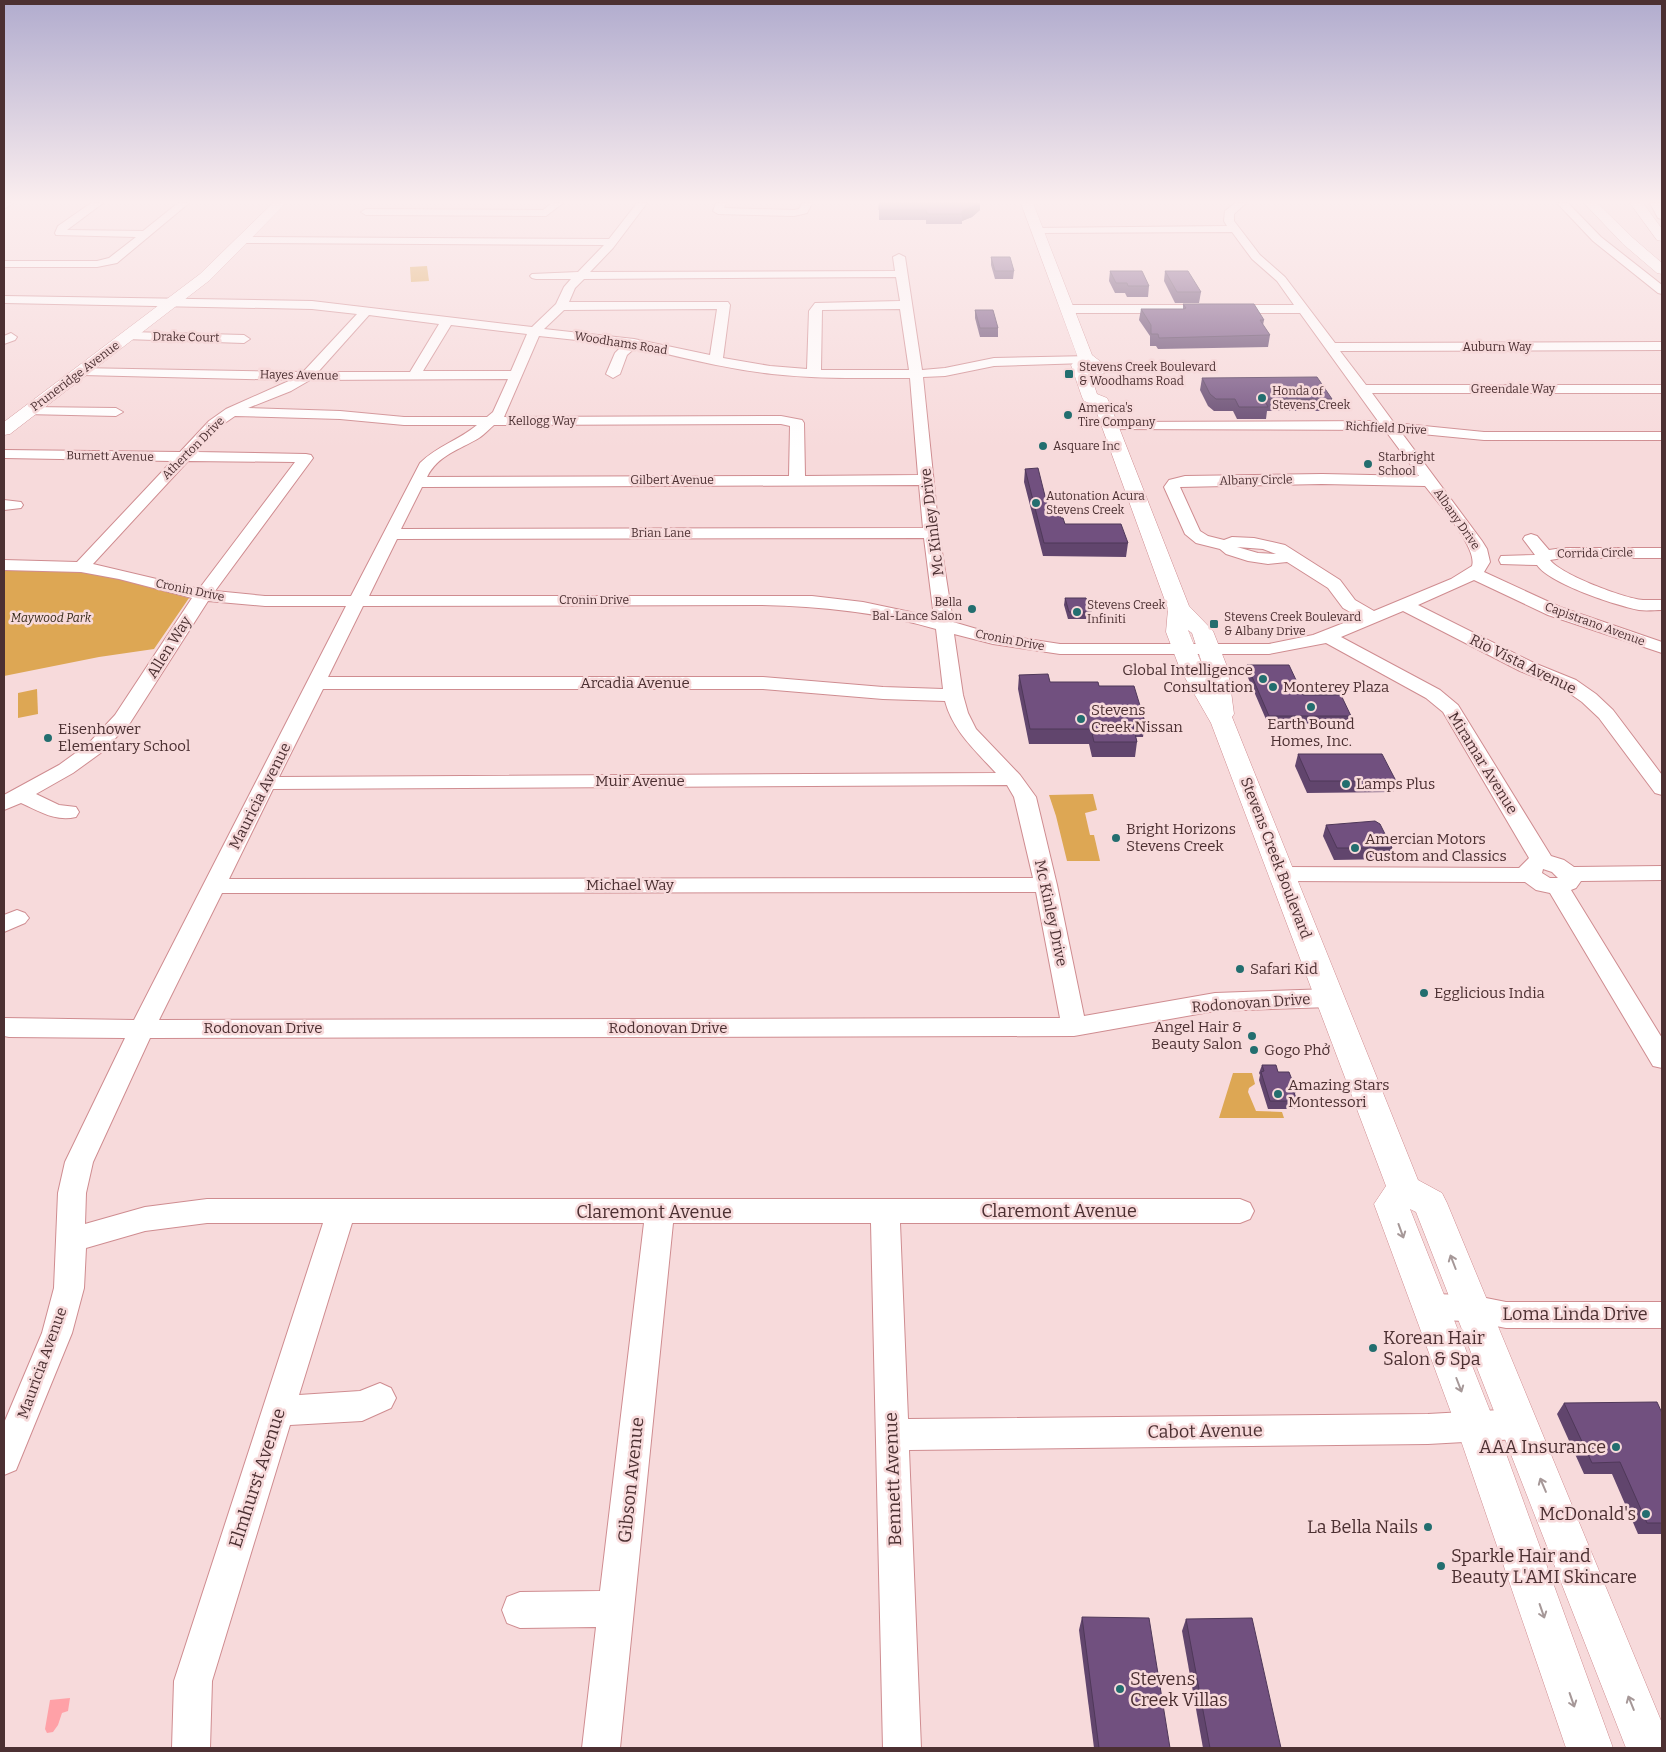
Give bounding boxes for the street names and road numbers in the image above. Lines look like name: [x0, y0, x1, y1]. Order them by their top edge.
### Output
street label: Drake Court: [153, 329, 220, 345]
street label: Woodhams Road: [573, 329, 669, 357]
street label: Pruneridge Avenue: [28, 338, 122, 414]
street label: Auburn Way: [1463, 340, 1532, 354]
street label: Hayes Avenue: [260, 367, 338, 383]
street label: Greendale Way: [1471, 382, 1556, 396]
street label: Atherton Drive: [159, 414, 227, 482]
street label: Kellogg Way: [508, 414, 577, 428]
street label: Richfield Drive: [1345, 419, 1427, 437]
street label: Burnett Avenue: [66, 448, 154, 464]
street label: Mc Kinley Drive: [916, 467, 948, 577]
street label: Albany Circle: [1219, 472, 1293, 488]
street label: Gilbert Avenue: [630, 473, 714, 487]
street label: Albany Drive: [1431, 486, 1483, 552]
street label: Brian Lane: [631, 526, 691, 540]
street label: Corrida Circle: [1557, 545, 1633, 561]
street label: Cronin Drive: [154, 576, 226, 604]
street label: Cronin Drive: [559, 593, 629, 607]
street label: Capistrano Avenue: [1543, 599, 1647, 649]
street label: Allen Way: [143, 613, 195, 681]
street label: Cronin Drive: [974, 626, 1046, 654]
street label: Rio Vista Avenue: [1467, 630, 1579, 698]
street label: Arcadia Avenue: [580, 674, 690, 692]
street label: Miramar Avenue: [1444, 709, 1522, 817]
street label: Mauricia Avenue: [225, 740, 295, 852]
street label: Muir Avenue: [595, 772, 685, 790]
street label: Stevens Creek Boulevard: [1237, 775, 1315, 941]
street label: Mc Kinley Drive: [1031, 858, 1071, 968]
street label: Michael Way: [586, 876, 674, 894]
street label: Rodonovan Drive: [1191, 990, 1311, 1016]
street label: Rodonovan Drive: [204, 1019, 322, 1037]
street label: Rodonovan Drive: [609, 1019, 727, 1037]
street label: Claremont Avenue: [981, 1200, 1137, 1222]
street label: Claremont Avenue: [576, 1201, 732, 1223]
street label: Loma Linda Drive: [1502, 1303, 1648, 1325]
street label: Mauricia Avenue: [13, 1305, 71, 1421]
street label: Elmhurst Avenue: [224, 1405, 290, 1551]
street label: Bennett Avenue: [880, 1412, 906, 1546]
street label: Gibson Avenue: [613, 1416, 649, 1544]
street label: Cabot Avenue: [1147, 1419, 1263, 1443]

